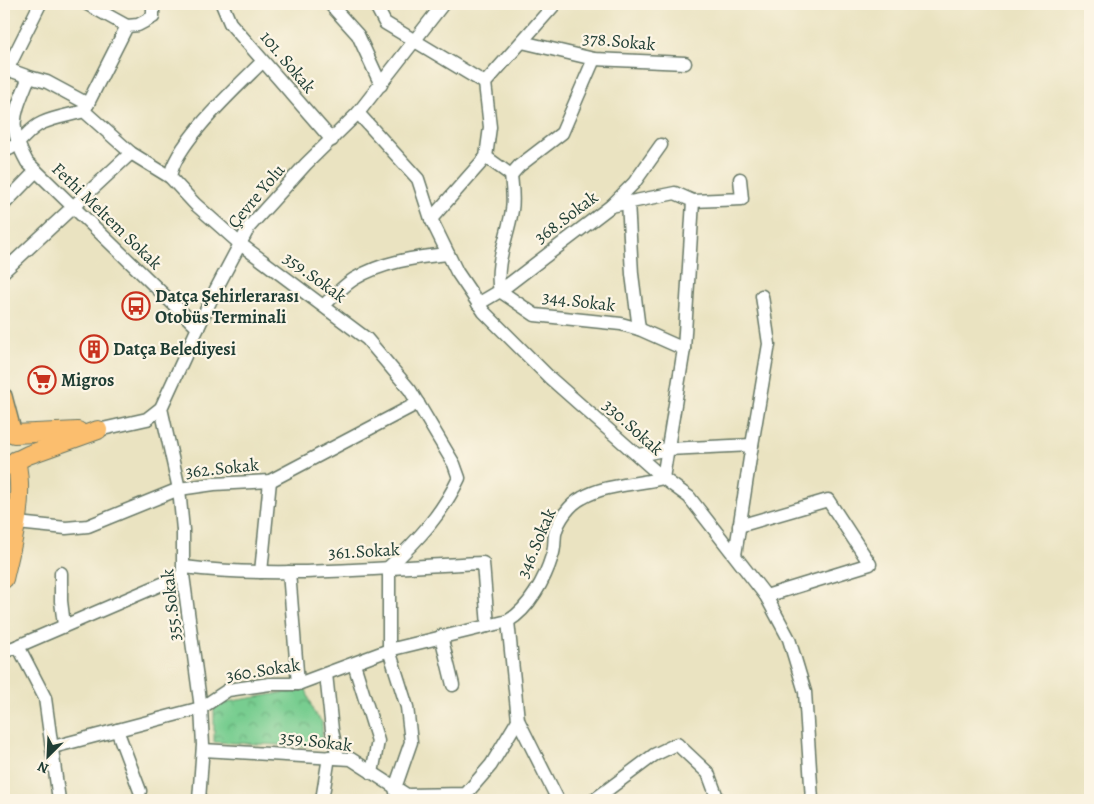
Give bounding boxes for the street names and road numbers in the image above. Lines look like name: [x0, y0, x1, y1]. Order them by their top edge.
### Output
street label: 101. Sokak: [255, 26, 321, 98]
street label: 378.Sokak: [581, 26, 657, 56]
street label: Fethi Meltem Sokak: [47, 157, 167, 275]
street label: Çevre Yolu: [222, 158, 290, 233]
street label: 368.Sokak: [529, 185, 603, 249]
street label: 359.Sokak: [278, 246, 352, 308]
street label: 344.Sokak: [541, 285, 617, 317]
street label: 330.Sokak: [597, 393, 669, 461]
street label: 362.Sokak: [184, 452, 260, 484]
street label: 346.Sokak: [511, 504, 561, 582]
street label: 361.Sokak: [328, 537, 400, 565]
street label: 355.Sokak: [155, 568, 187, 642]
street label: 360.Sokak: [224, 652, 302, 688]
street label: 359.Sokak: [278, 725, 354, 757]

